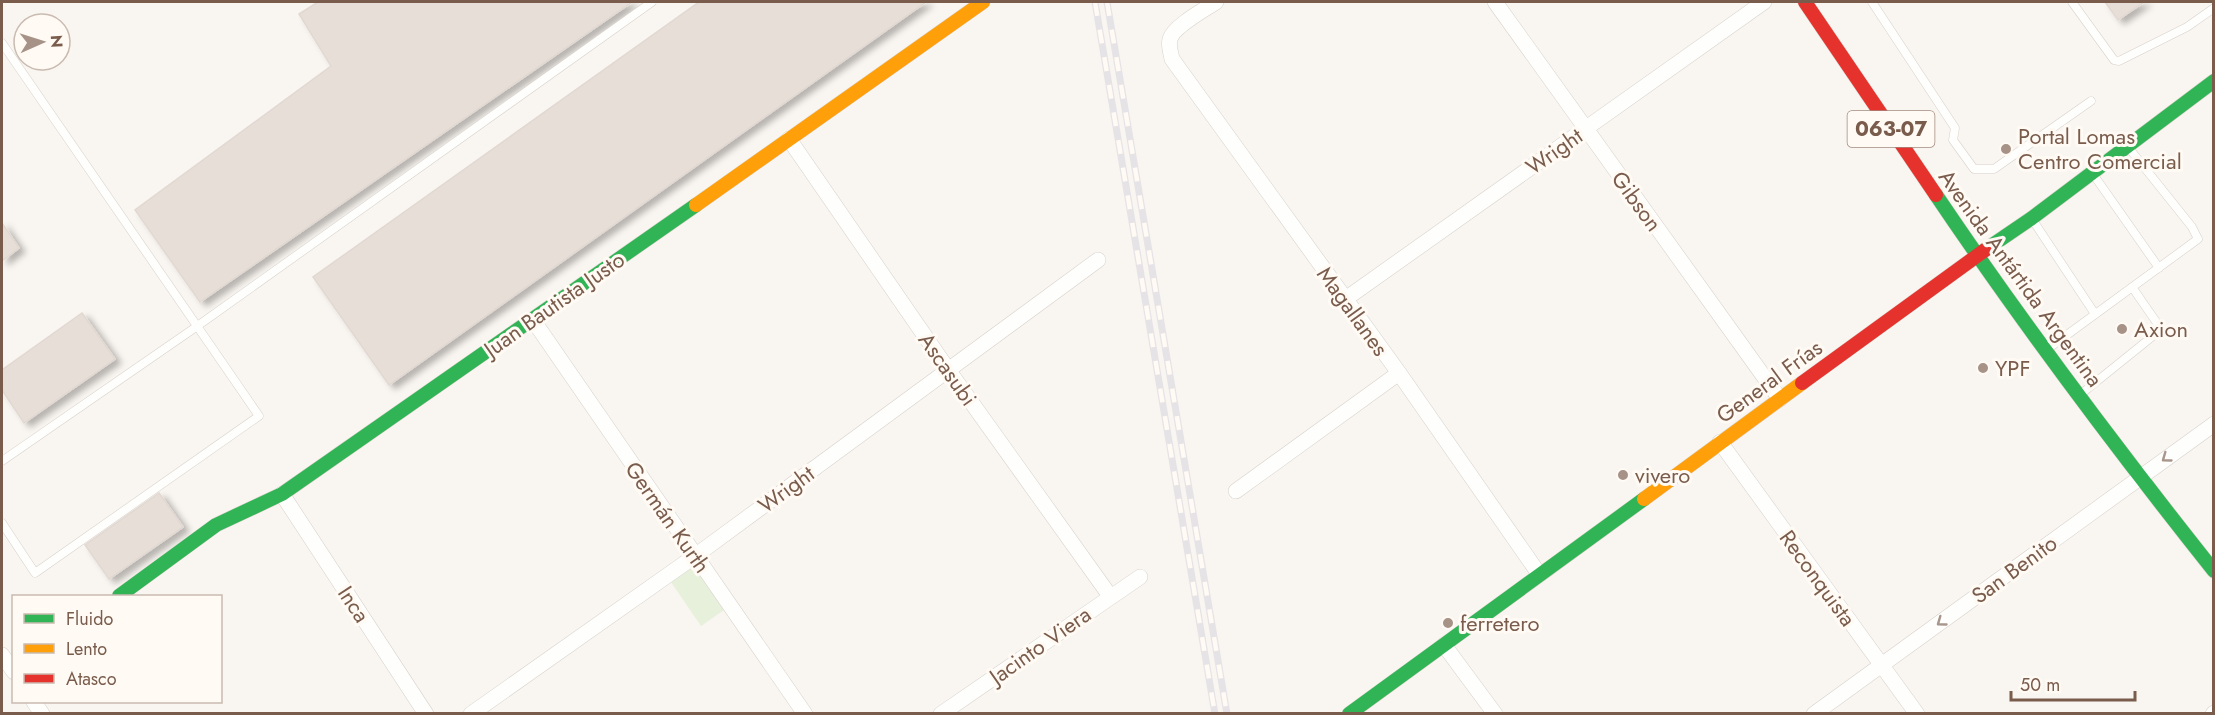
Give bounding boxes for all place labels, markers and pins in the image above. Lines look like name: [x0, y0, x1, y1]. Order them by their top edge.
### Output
place label: Portal Lomas Centro Comercial: [2018, 120, 2182, 177]
marker: Portal Lomas Centro Comercial: [1999, 142, 2013, 156]
place label: Axion: [2134, 313, 2188, 345]
marker: Axion: [2115, 322, 2129, 336]
place label: YPF: [1995, 352, 2030, 384]
marker: YPF: [1976, 361, 1990, 375]
place label: vivero: [1635, 459, 1690, 491]
marker: vivero: [1616, 468, 1630, 482]
place label: ferretero: [1460, 607, 1540, 639]
marker: ferretero: [1441, 616, 1455, 630]

